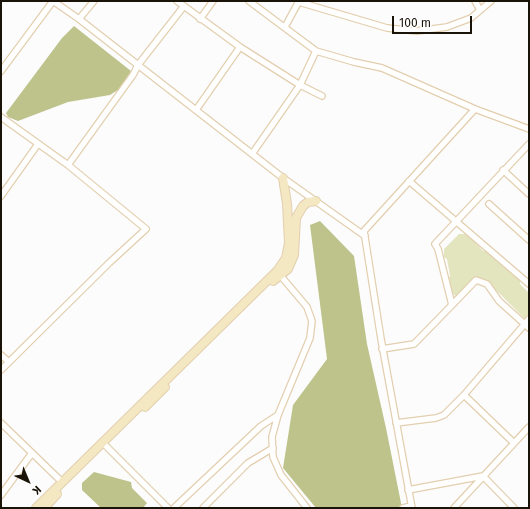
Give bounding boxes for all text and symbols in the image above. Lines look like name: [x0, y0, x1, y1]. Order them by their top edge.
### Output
scale bar: [394, 8, 474, 34]
text: 100 m: [399, 16, 431, 30]
north arrow: [8, 461, 48, 501]
text: K: [30, 483, 44, 497]

